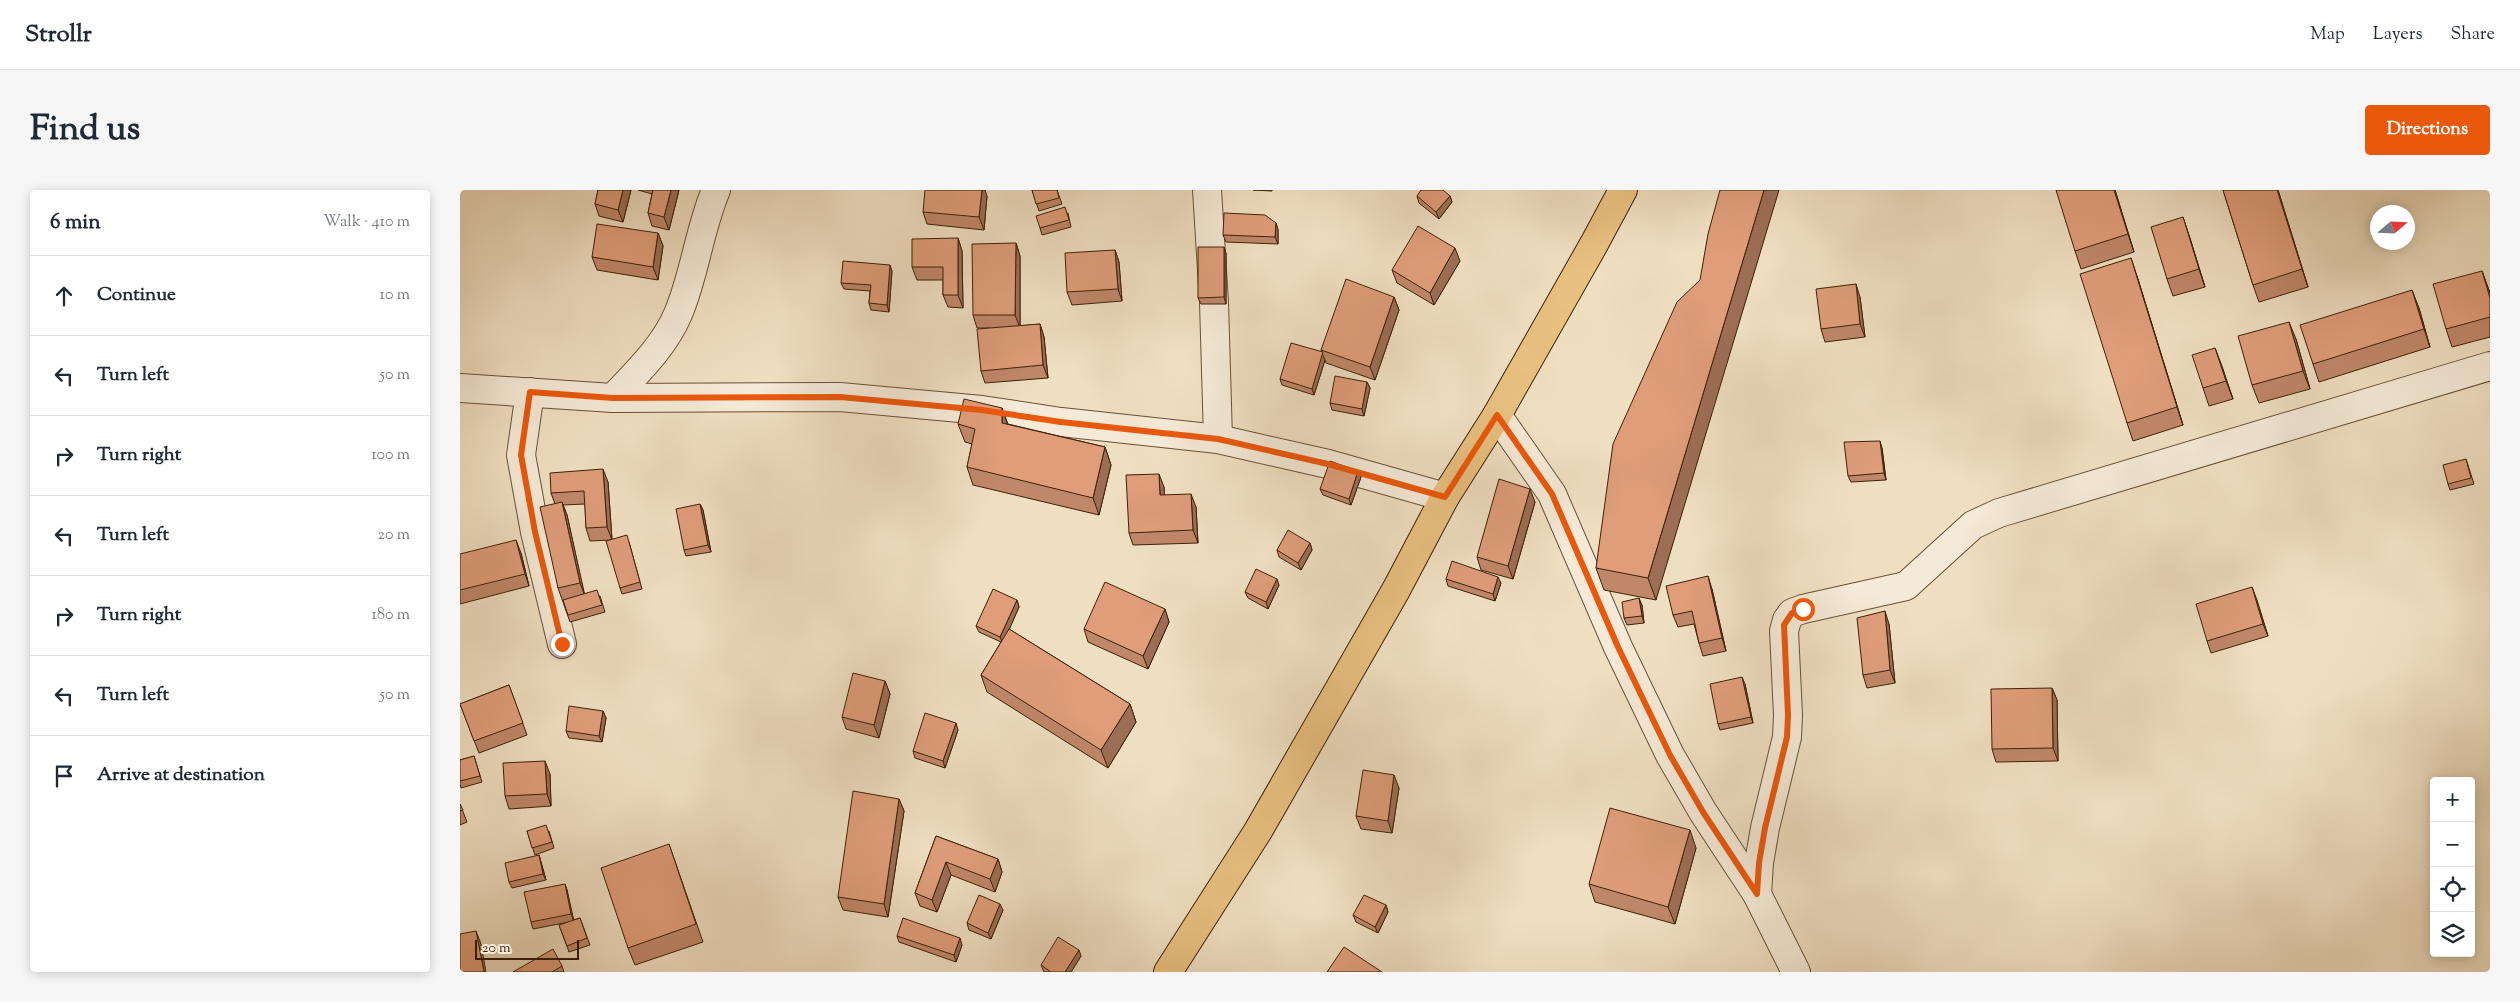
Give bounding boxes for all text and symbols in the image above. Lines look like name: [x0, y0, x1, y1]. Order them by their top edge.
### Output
text: Strollr: [25, 18, 92, 52]
text: Map: [2310, 22, 2345, 48]
text: Layers: [2373, 22, 2423, 48]
text: Share: [2451, 22, 2495, 48]
text: Find us: [30, 105, 140, 156]
button: Directions: [2365, 105, 2490, 155]
north arrow: [2370, 205, 2415, 250]
text: 6 min: [50, 208, 101, 238]
text: Walk · 410 m: [323, 211, 410, 234]
icon: ahead: [50, 282, 78, 310]
text: Continue: [97, 282, 176, 309]
text: 10 m: [380, 284, 410, 307]
icon: left: [50, 362, 78, 390]
text: Turn left: [97, 362, 169, 389]
text: 50 m: [379, 364, 410, 387]
icon: right: [50, 442, 78, 470]
text: Turn right: [97, 442, 181, 469]
text: 100 m: [371, 444, 410, 467]
icon: left: [50, 522, 78, 550]
text: Turn left: [97, 522, 169, 549]
text: 20 m: [377, 524, 410, 547]
route start: [1792, 598, 1815, 621]
icon: right: [50, 602, 78, 630]
text: Turn right: [97, 602, 181, 629]
text: 180 m: [371, 604, 410, 627]
route end: [551, 633, 574, 656]
icon: left: [50, 682, 78, 710]
text: Turn left: [97, 682, 169, 709]
text: 50 m: [379, 684, 410, 707]
icon: arrive: [50, 762, 78, 790]
text: Arrive at destination: [97, 762, 265, 789]
map controls: [2430, 777, 2475, 957]
button: +: [2430, 777, 2475, 822]
button: −: [2430, 822, 2475, 867]
button: locate: [2430, 867, 2475, 912]
button: layers: [2430, 912, 2475, 957]
scale bar: [475, 937, 579, 960]
text: 20 m: [482, 939, 511, 959]

